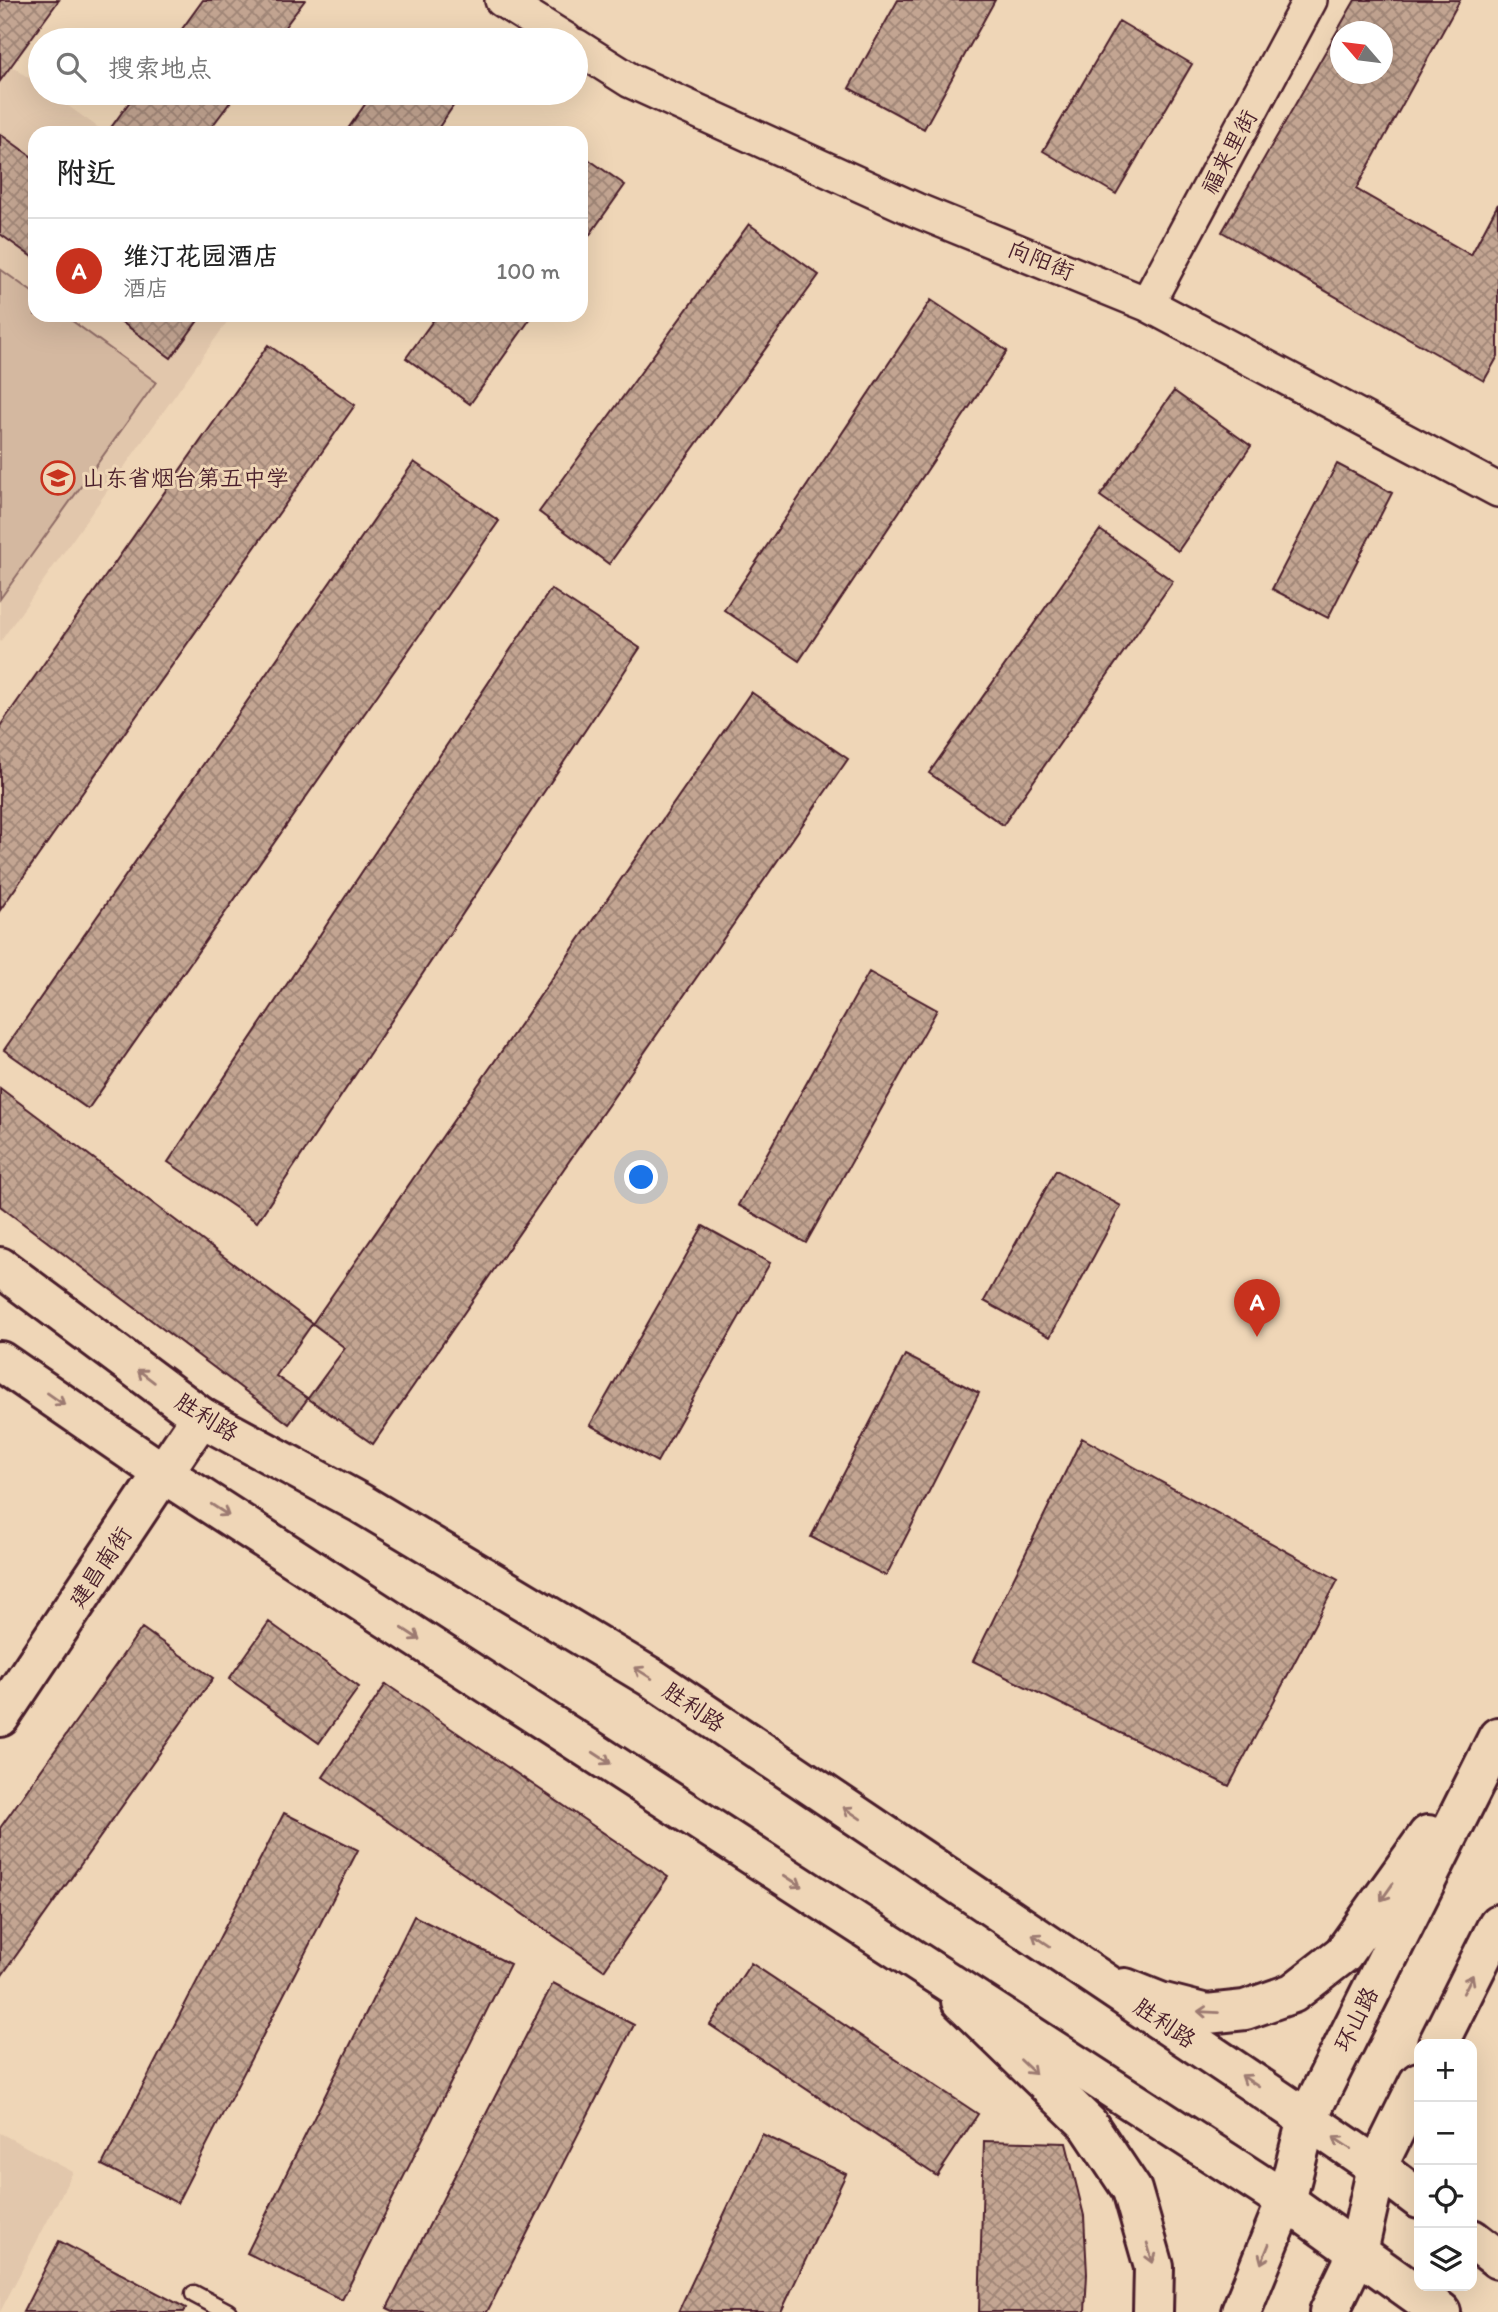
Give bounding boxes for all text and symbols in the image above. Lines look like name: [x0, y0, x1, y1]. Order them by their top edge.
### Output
north arrow: [1330, 21, 1393, 84]
search box: [28, 28, 588, 105]
icon: search: [52, 48, 90, 86]
text: 搜索地点: [108, 52, 212, 84]
street label: 福来里街: [1195, 105, 1263, 199]
text: 附近: [56, 154, 116, 191]
street label: 向阳街: [1004, 234, 1078, 286]
text: 维汀花园酒店: [123, 240, 279, 272]
text: A: [72, 257, 86, 285]
text: 100 m: [496, 257, 560, 285]
text: 酒店: [123, 274, 169, 302]
school or university icon: 山东省烟台第五中学: [39, 459, 77, 497]
place label: 山东省烟台第五中学: [82, 464, 289, 492]
your location: [624, 1160, 658, 1194]
pin: A: [1234, 1279, 1280, 1337]
one-way arrow: [137, 1369, 156, 1384]
street label: 胜利路: [170, 1387, 244, 1447]
one-way arrow: [46, 1392, 65, 1406]
one-way arrow: [210, 1503, 229, 1517]
street label: 建昌南街: [63, 1521, 137, 1613]
one-way arrow: [401, 1626, 420, 1641]
one-way arrow: [633, 1665, 653, 1679]
street label: 胜利路: [658, 1676, 730, 1738]
one-way arrow: [592, 1750, 611, 1765]
one-way arrow: [843, 1806, 862, 1820]
one-way arrow: [783, 1874, 802, 1889]
one-way arrow: [1380, 1882, 1394, 1901]
one-way arrow: [1032, 1933, 1051, 1947]
one-way arrow: [1462, 1974, 1475, 1995]
street label: 环山路: [1328, 1982, 1384, 2056]
street label: 胜利路: [1129, 1992, 1201, 2054]
one-way arrow: [1197, 2005, 1220, 2018]
map controls: [1414, 2039, 1477, 2291]
button: +: [1414, 2039, 1477, 2102]
one-way arrow: [1020, 2058, 1037, 2075]
one-way arrow: [1241, 2074, 1260, 2088]
button: −: [1414, 2102, 1477, 2165]
one-way arrow: [1333, 2136, 1352, 2150]
button: locate: [1414, 2165, 1477, 2228]
button: layers: [1414, 2228, 1477, 2291]
one-way arrow: [1145, 2242, 1158, 2264]
one-way arrow: [1257, 2242, 1270, 2264]

